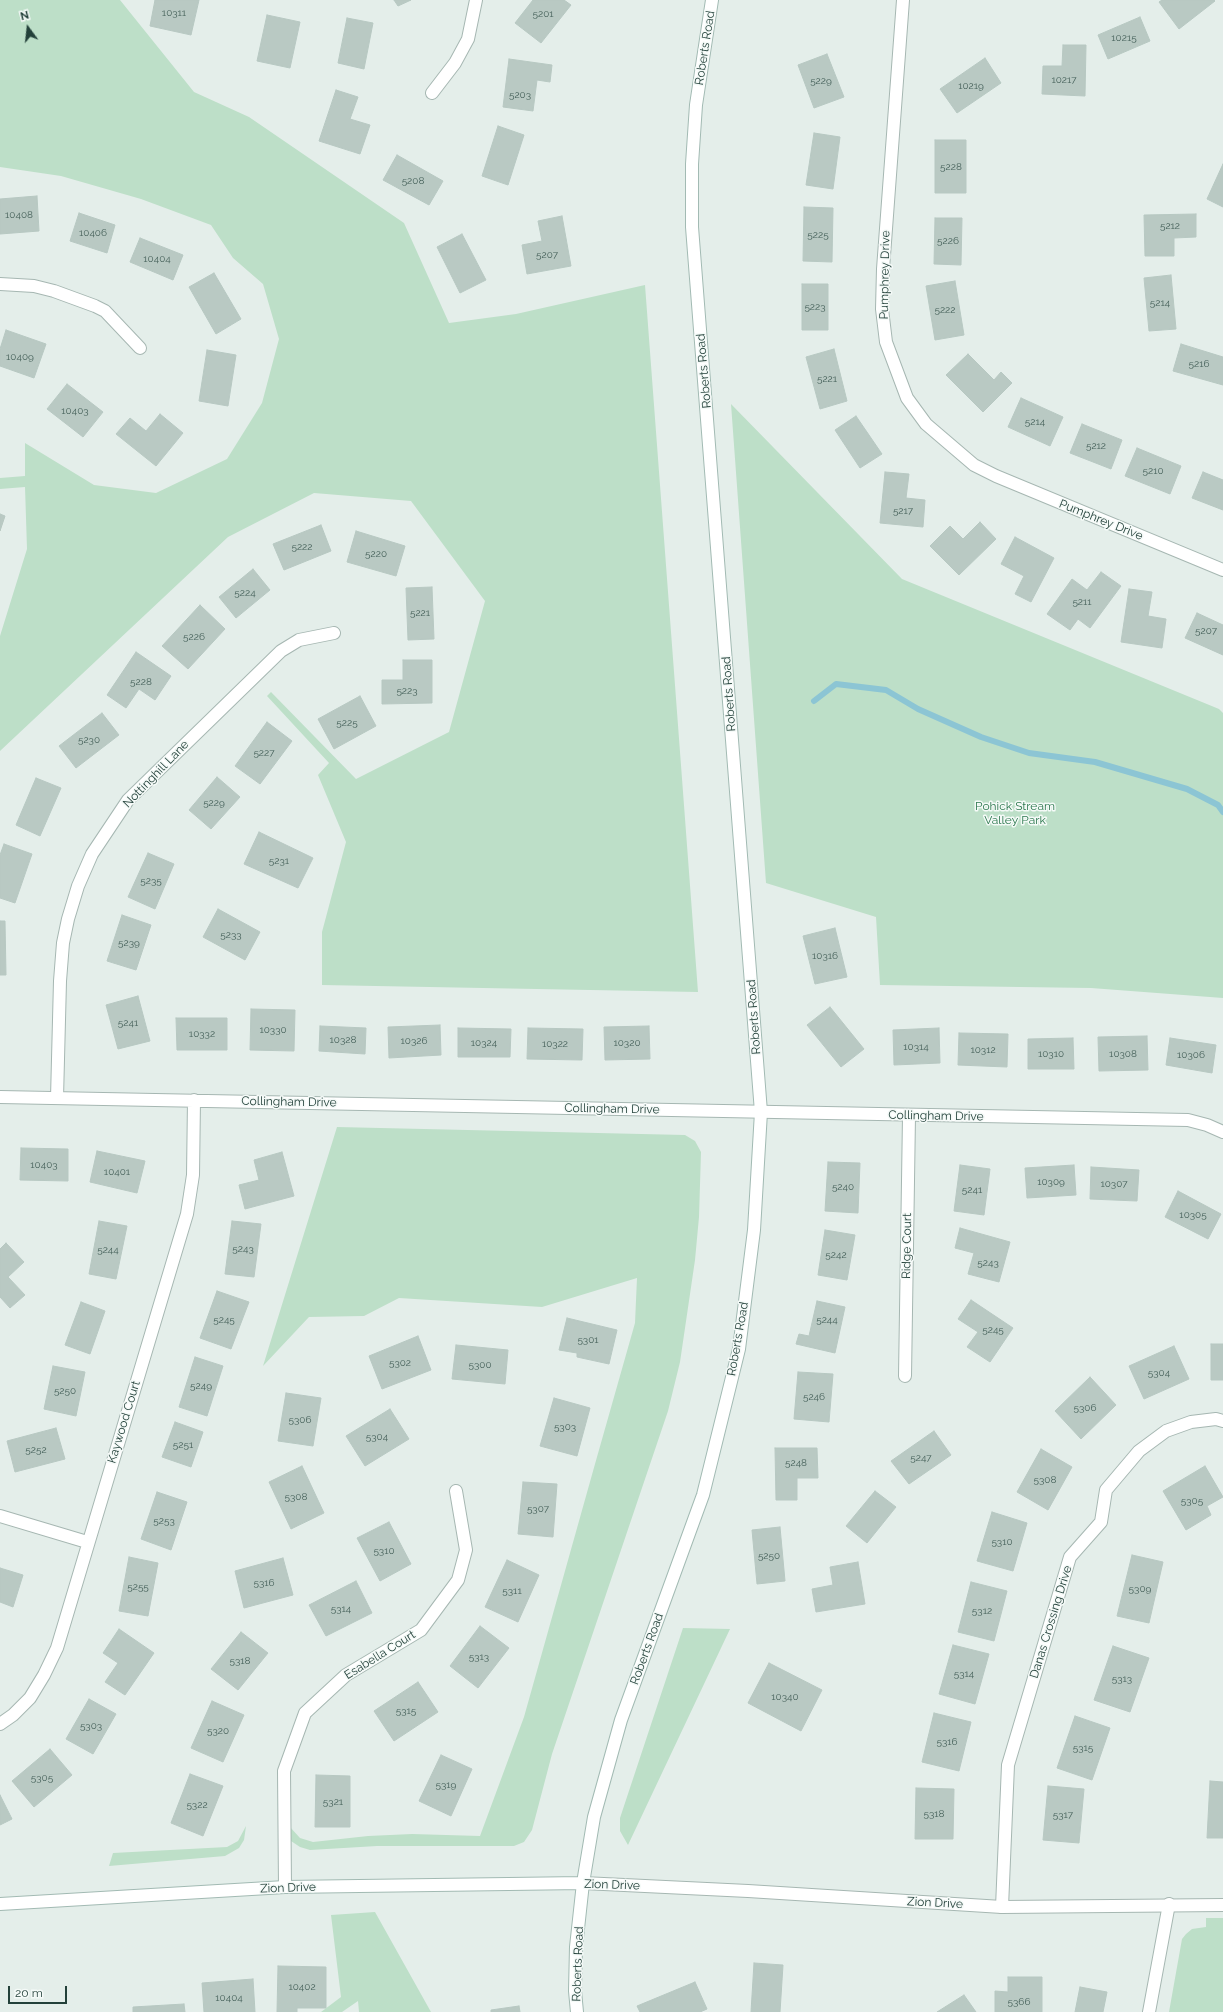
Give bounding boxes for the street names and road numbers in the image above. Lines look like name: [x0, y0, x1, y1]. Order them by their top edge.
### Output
street label: Roberts Road: [692, 10, 718, 86]
street label: Pumphrey Drive: [877, 230, 893, 320]
street label: Roberts Road: [694, 333, 714, 409]
street label: Pumphrey Drive: [1057, 497, 1145, 543]
street label: Roberts Road: [719, 656, 739, 732]
street label: Nottinghill Lane: [120, 737, 192, 811]
street label: Roberts Road: [744, 979, 764, 1055]
street label: Collingham Drive: [241, 1094, 337, 1110]
street label: Collingham Drive: [564, 1101, 660, 1117]
street label: Collingham Drive: [888, 1108, 984, 1124]
street label: Ridge Court: [899, 1213, 915, 1279]
street label: Roberts Road: [724, 1301, 752, 1377]
street label: Kaywood Court: [105, 1379, 143, 1465]
street label: Danas Crossing Drive: [1027, 1564, 1075, 1680]
street label: Roberts Road: [627, 1611, 667, 1687]
street label: Esabella Court: [342, 1627, 418, 1683]
street label: Zion Drive: [584, 1877, 640, 1893]
street label: Zion Drive: [260, 1880, 316, 1896]
street label: Zion Drive: [907, 1894, 963, 1912]
street label: Roberts Road: [569, 1926, 587, 2002]

